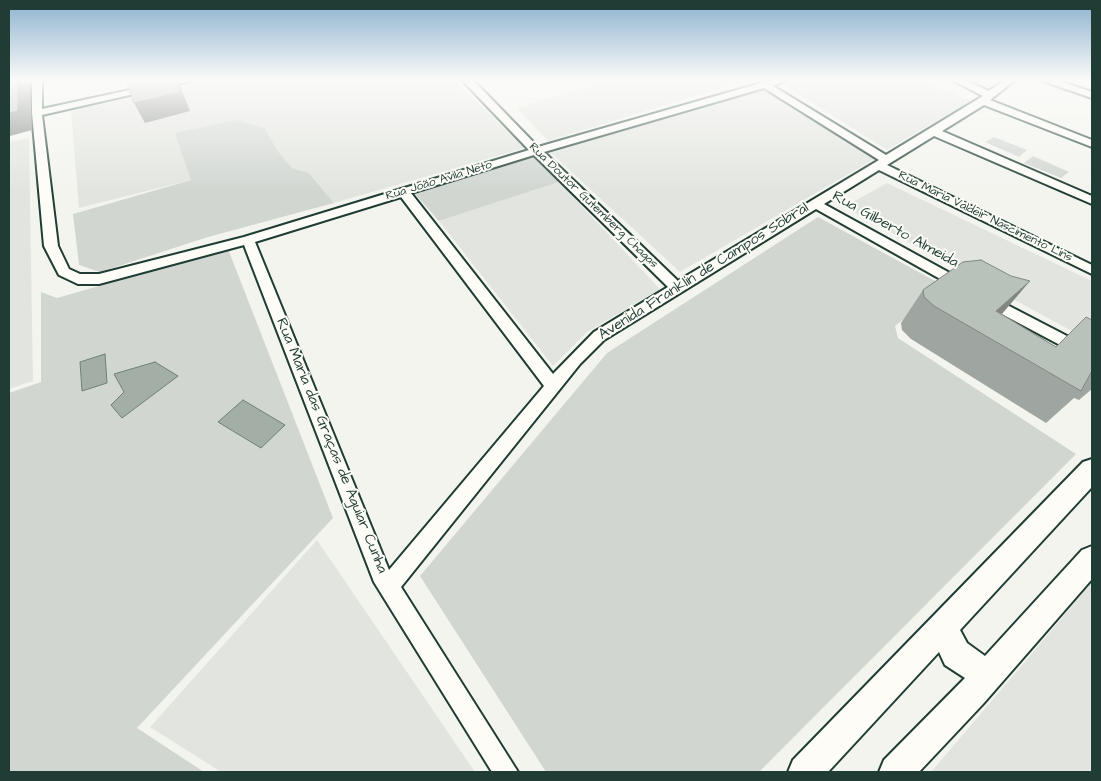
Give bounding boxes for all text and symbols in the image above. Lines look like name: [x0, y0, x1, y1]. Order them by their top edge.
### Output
street label: Rua Doutor Gutemberg Chagas: [525, 140, 661, 272]
street label: Rua João Avila Neto: [384, 158, 494, 204]
street label: Rua Maria Valdeir Nascimento Lins: [896, 168, 1074, 266]
street label: Rua Gilberto Almeida: [829, 188, 961, 272]
street label: Avenida Franklin de Campos Sobral: [596, 200, 812, 344]
street label: Rua Maria das Graças de Aguiar Cunha: [271, 316, 391, 576]

